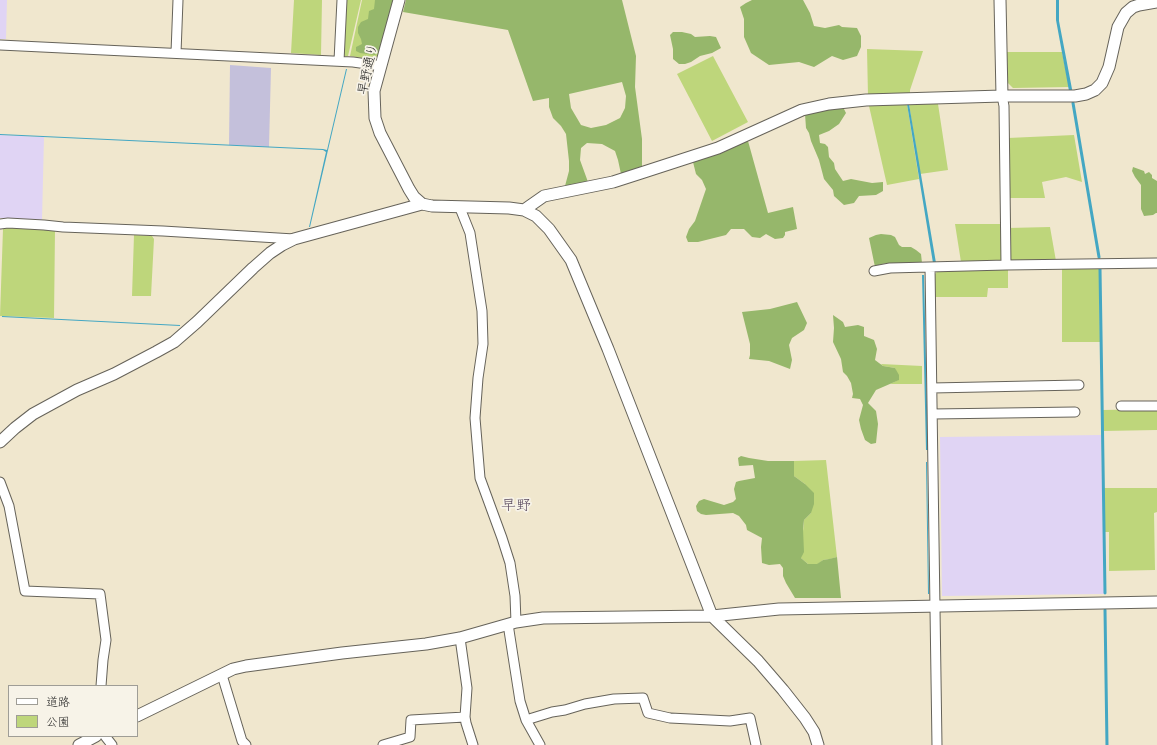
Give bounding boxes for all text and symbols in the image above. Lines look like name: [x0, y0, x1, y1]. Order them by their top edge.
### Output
street label: 早野通り: [355, 42, 381, 96]
district label: 早野: [501, 497, 531, 515]
legend: [8, 685, 138, 737]
text: 道路: [46, 692, 70, 710]
text: 公園: [46, 712, 70, 730]

